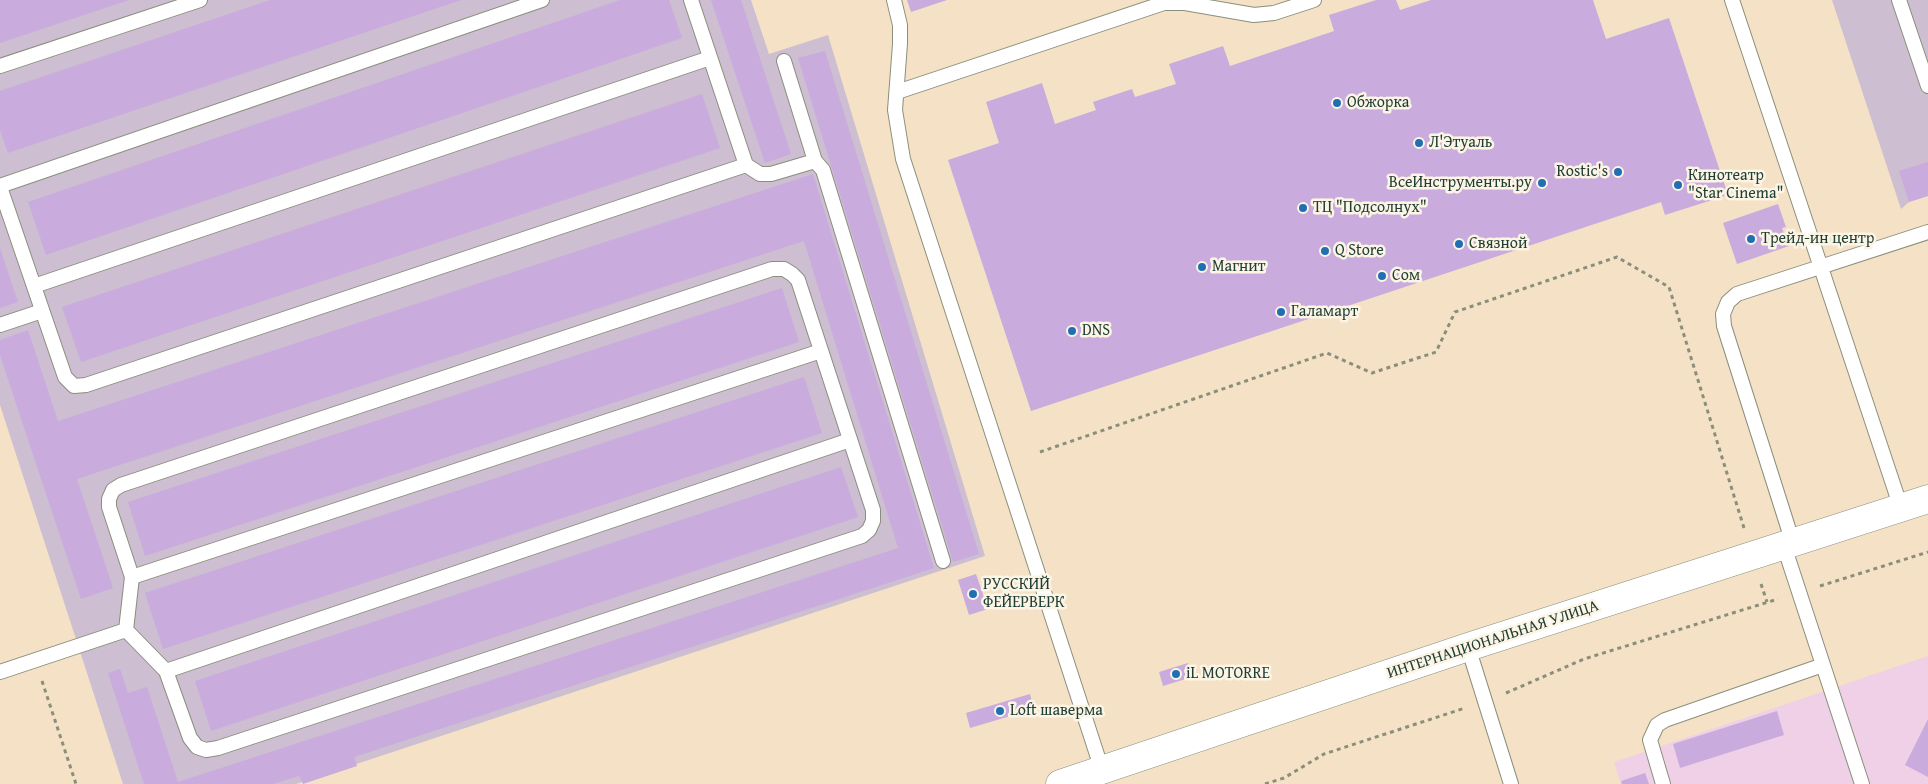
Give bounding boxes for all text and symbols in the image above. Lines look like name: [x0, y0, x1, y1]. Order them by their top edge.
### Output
place label: Обжорка: [1347, 93, 1409, 113]
marker: Обжорка: [1331, 97, 1343, 109]
place label: Л'Этуаль: [1429, 133, 1492, 153]
marker: Л'Этуаль: [1413, 137, 1425, 149]
place label: Rostic's: [1557, 162, 1608, 182]
marker: Rostic's: [1612, 166, 1624, 178]
place label: Кинотеатр "Star Cinema": [1688, 166, 1784, 204]
place label: ВсеИнструменты.ру: [1389, 173, 1532, 193]
marker: ВсеИнструменты.ру: [1536, 177, 1548, 189]
marker: Кинотеатр "Star Cinema": [1672, 179, 1684, 191]
place label: ТЦ "Подсолнух": [1313, 198, 1427, 218]
marker: ТЦ "Подсолнух": [1297, 202, 1309, 214]
place label: Трейд-ин центр: [1761, 229, 1874, 249]
marker: Трейд-ин центр: [1745, 233, 1757, 245]
place label: Связной: [1469, 234, 1528, 254]
marker: Связной: [1453, 238, 1465, 250]
place label: Q Store: [1335, 241, 1384, 261]
marker: Q Store: [1319, 245, 1331, 257]
place label: Магнит: [1212, 257, 1265, 277]
marker: Магнит: [1196, 261, 1208, 273]
place label: Сом: [1392, 266, 1420, 286]
marker: Сом: [1376, 270, 1388, 282]
place label: Галамарт: [1291, 302, 1358, 322]
marker: Галамарт: [1275, 306, 1287, 318]
place label: DNS: [1082, 321, 1110, 341]
marker: DNS: [1066, 325, 1078, 337]
place label: РУССКИЙ ФЕЙЕРВЕРК: [983, 575, 1065, 613]
marker: РУССКИЙ ФЕЙЕРВЕРК: [967, 588, 979, 600]
street label: ИНТЕРНАЦИОНАЛЬНАЯ УЛИЦА: [1385, 597, 1601, 683]
place label: iL MOTORRE: [1186, 664, 1270, 684]
marker: iL MOTORRE: [1170, 668, 1182, 680]
place label: Loft шаверма: [1010, 701, 1103, 721]
marker: Loft шаверма: [994, 705, 1006, 717]

